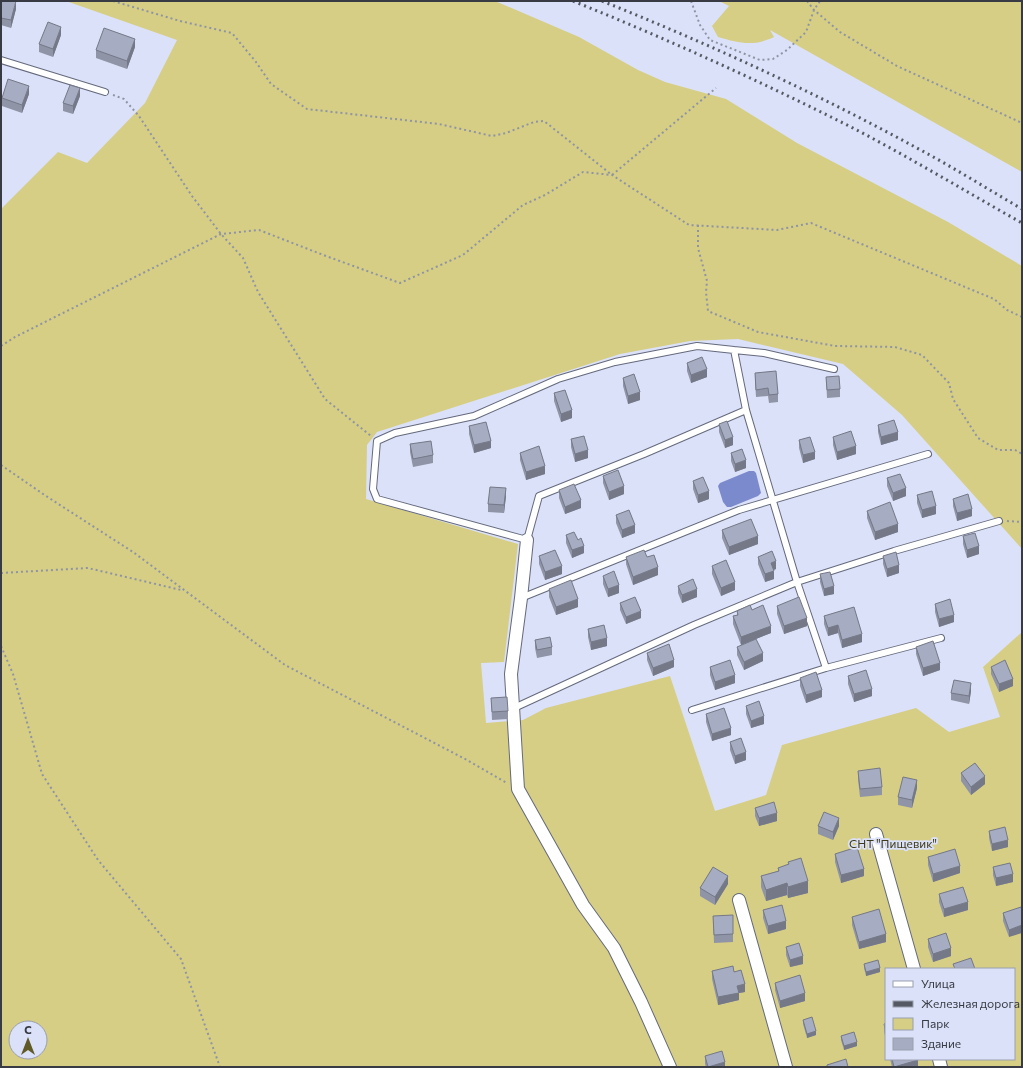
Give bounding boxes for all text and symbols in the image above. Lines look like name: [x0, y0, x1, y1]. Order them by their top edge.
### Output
park label: СНТ "Пищевик": [849, 836, 937, 850]
legend: [885, 968, 1015, 1060]
text: Улица: [921, 976, 955, 990]
text: Железная дорога: [921, 996, 1020, 1010]
text: Парк: [921, 1016, 950, 1030]
north arrow: [8, 1020, 48, 1060]
text: С: [24, 1023, 32, 1036]
text: Здание: [921, 1036, 961, 1050]

